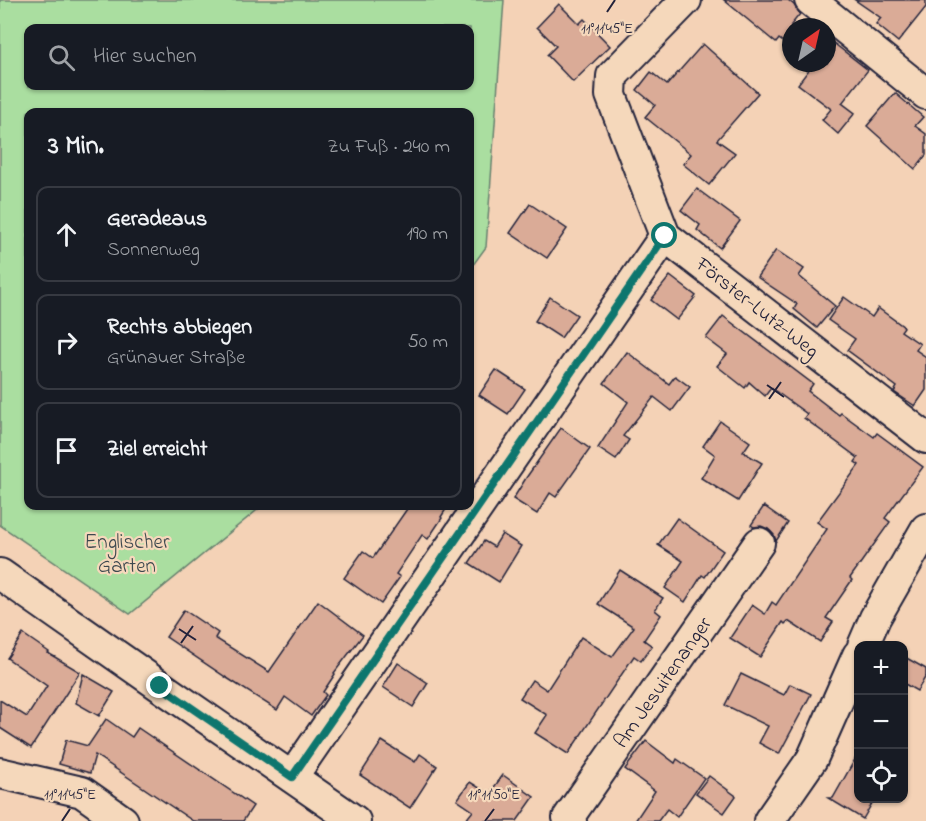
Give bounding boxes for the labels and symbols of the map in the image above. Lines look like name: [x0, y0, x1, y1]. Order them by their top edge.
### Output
text: 11°11'45"E: [581, 18, 633, 40]
north arrow: [782, 18, 836, 72]
route start: [651, 222, 677, 248]
street label: Förster-Lutz-Weg: [687, 250, 825, 368]
park label: Englischer Garten: [85, 528, 170, 582]
street label: Am Jesuitenanger: [607, 611, 722, 756]
route end: [146, 672, 172, 698]
text: 11°11'45"E: [44, 784, 96, 806]
text: 11°11'50"E: [468, 784, 520, 806]

